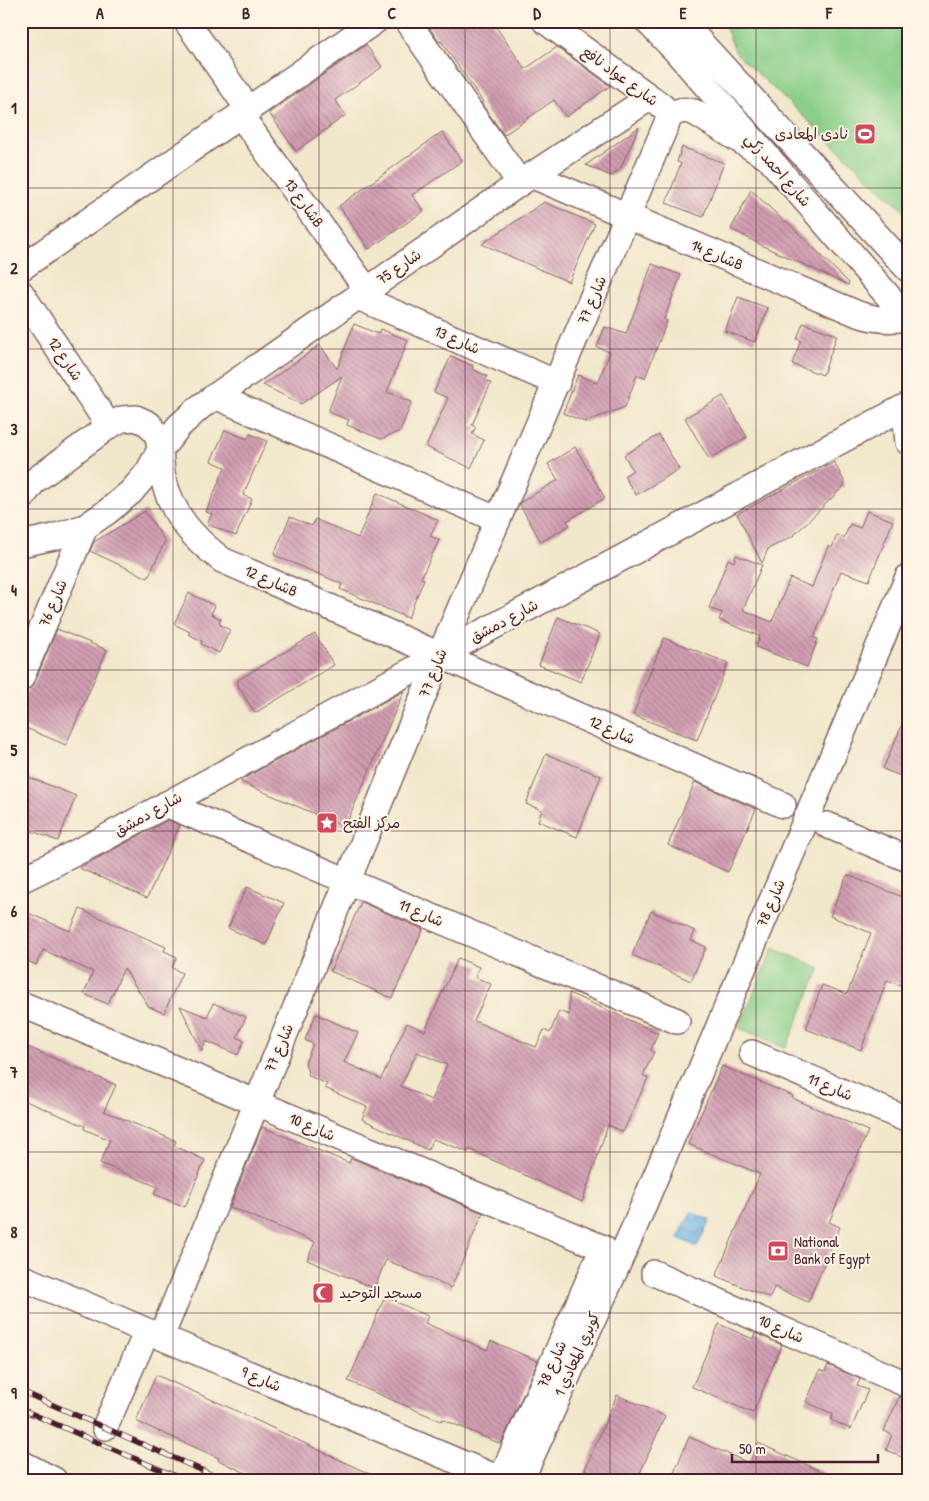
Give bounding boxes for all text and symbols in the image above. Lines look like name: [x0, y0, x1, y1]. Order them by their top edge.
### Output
text: A: [96, 2, 104, 24]
text: B: [242, 2, 250, 24]
text: C: [388, 2, 397, 24]
text: D: [533, 2, 541, 24]
text: E: [679, 2, 687, 24]
text: F: [825, 2, 833, 24]
street label: شارع عواد نافع: [577, 41, 663, 111]
text: 1: [11, 97, 17, 119]
sports icon: نادى المعادى: [853, 122, 877, 146]
place label: نادى المعادى: [775, 123, 849, 144]
street label: شارع احمد زكي: [738, 128, 816, 213]
street label: شارع 13B: [280, 174, 329, 231]
street label: شارع 14B: [688, 234, 746, 275]
street label: شارع 75: [372, 244, 425, 289]
text: 2: [10, 257, 18, 279]
street label: شارع 77: [572, 272, 611, 327]
street label: شارع 13: [431, 320, 483, 359]
street label: شارع 12: [43, 333, 88, 385]
text: 3: [10, 418, 18, 440]
street label: شارع 12B: [241, 560, 301, 602]
street label: شارع 76: [33, 576, 72, 630]
text: 4: [11, 579, 17, 601]
street label: شارع دمشق: [466, 594, 542, 647]
street label: شارع 77: [413, 645, 452, 700]
street label: شارع 12: [586, 710, 639, 749]
text: 5: [11, 739, 18, 761]
street label: شارع دمشق: [110, 786, 185, 841]
place icon: مركز الفتح: [315, 811, 339, 835]
place label: مركز الفتح: [343, 812, 400, 833]
street label: شارع 78: [751, 876, 790, 930]
street label: شارع 11: [396, 894, 447, 931]
text: 6: [11, 900, 18, 922]
street label: شارع 77: [259, 1020, 298, 1075]
text: 7: [9, 1061, 18, 1083]
street label: شارع 11: [805, 1068, 856, 1105]
street label: شارع 10: [286, 1107, 338, 1146]
text: 8: [11, 1221, 18, 1243]
place label: National Bank of Egypt: [794, 1231, 871, 1269]
bank icon: National Bank of Egypt: [766, 1239, 790, 1263]
mosque icon: مسجد التوحيد: [311, 1281, 335, 1305]
place label: مسجد التوحيد: [339, 1282, 422, 1303]
street label: كوبري المعادي 1: [549, 1308, 605, 1400]
street label: شارع 10: [755, 1309, 807, 1348]
street label: شارع 78: [532, 1337, 571, 1391]
street label: شارع 9: [238, 1361, 284, 1396]
text: 9: [11, 1382, 17, 1404]
scale bar: [732, 1431, 878, 1463]
text: 50 m: [739, 1438, 766, 1459]

